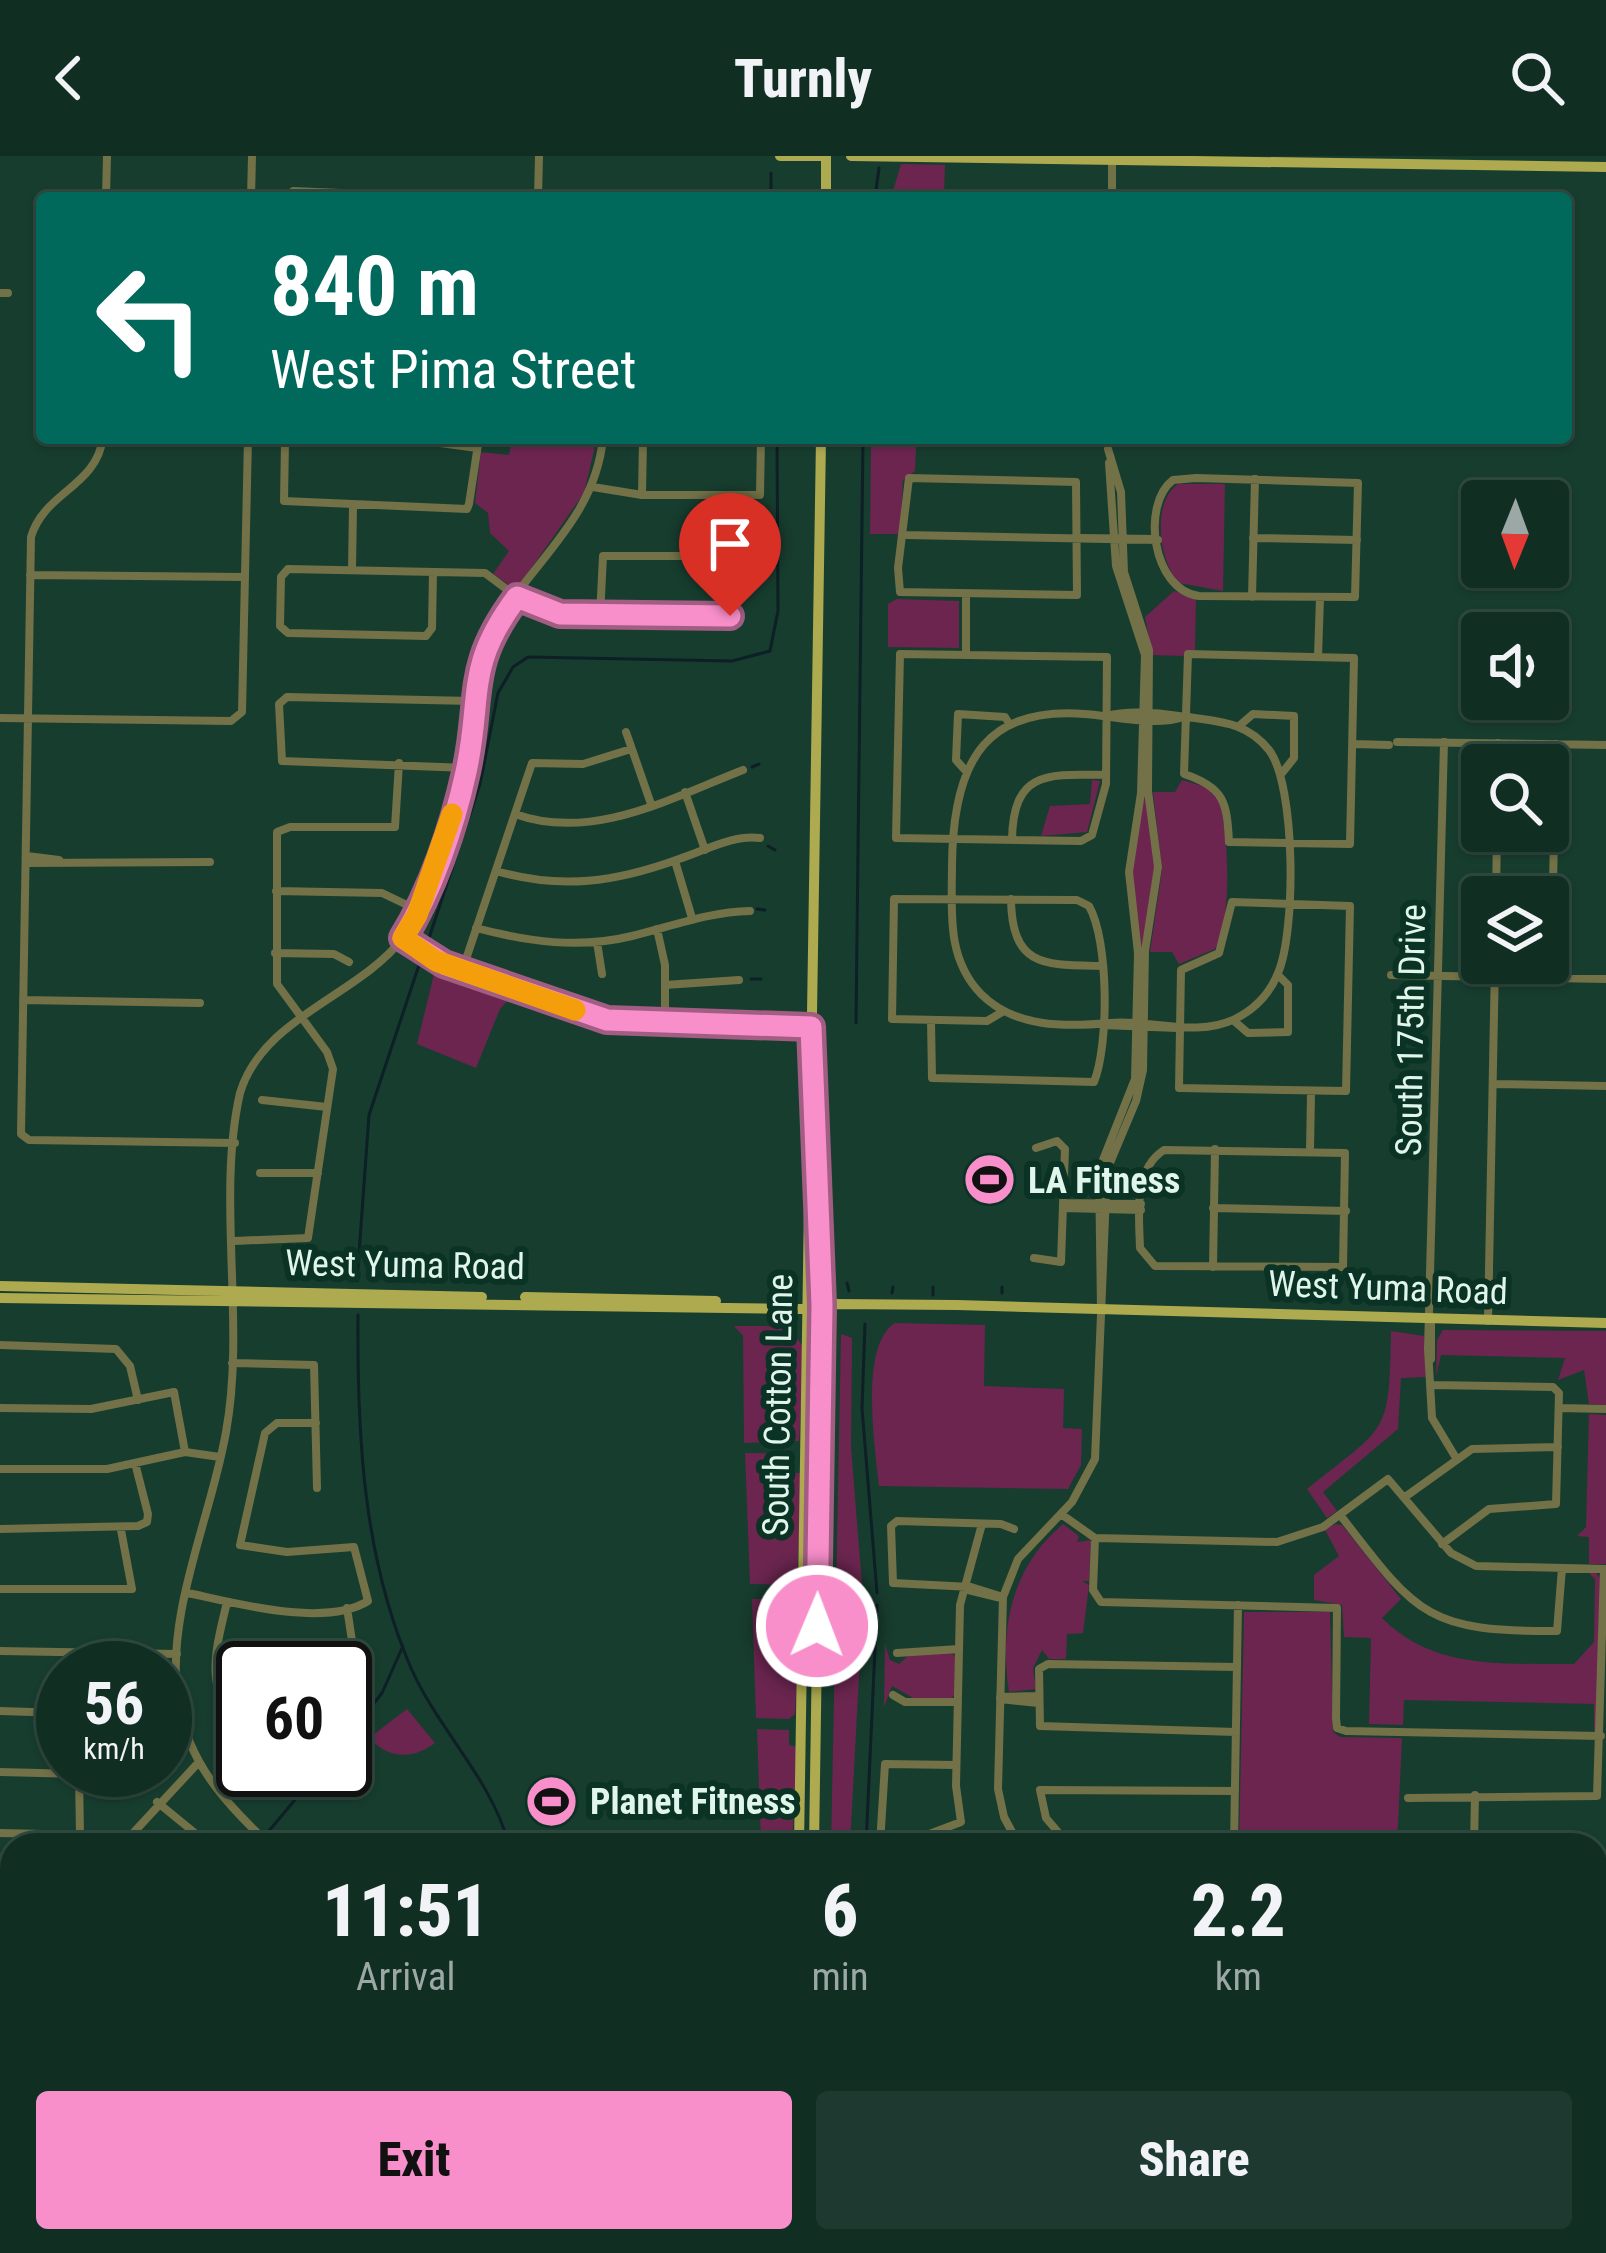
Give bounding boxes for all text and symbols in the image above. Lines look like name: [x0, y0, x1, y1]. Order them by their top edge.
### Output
icon: back: [36, 45, 102, 111]
icon: search: [1504, 45, 1570, 111]
text: Turnly: [734, 47, 872, 110]
text: 840 m: [270, 237, 479, 336]
icon: left: [72, 240, 228, 396]
text: West Pima Street: [270, 338, 636, 401]
north arrow: [1461, 480, 1569, 588]
map controls: [1461, 480, 1569, 984]
pin: [679, 493, 781, 616]
icon: arrive: [697, 511, 763, 577]
button: sound: [1461, 612, 1569, 720]
button: search: [1461, 744, 1569, 852]
button: layers: [1461, 876, 1569, 984]
street label: South 175th Drive: [1388, 904, 1434, 1156]
sports icon: LA Fitness: [961, 1152, 1017, 1208]
place label: LA Fitness: [1028, 1160, 1180, 1202]
street label: West Yuma Road: [285, 1242, 525, 1288]
street label: West Yuma Road: [1268, 1263, 1508, 1313]
street label: South Cotton Lane: [755, 1274, 801, 1537]
position arrow: [754, 1563, 880, 1689]
speed limit sign: 60: [216, 1641, 372, 1797]
text: 56: [84, 1668, 144, 1739]
text: km/h: [83, 1731, 145, 1766]
sports icon: Planet Fitness: [523, 1773, 579, 1829]
place label: Planet Fitness: [590, 1781, 796, 1823]
text: 11:51: [322, 1869, 489, 1954]
text: 6: [822, 1869, 858, 1954]
text: 2.2: [1191, 1869, 1286, 1954]
text: Arrival: [356, 1954, 455, 2000]
text: min: [811, 1954, 869, 2000]
text: km: [1215, 1954, 1262, 2000]
button: Exit: [36, 2091, 792, 2229]
button: Share: [816, 2091, 1572, 2229]

